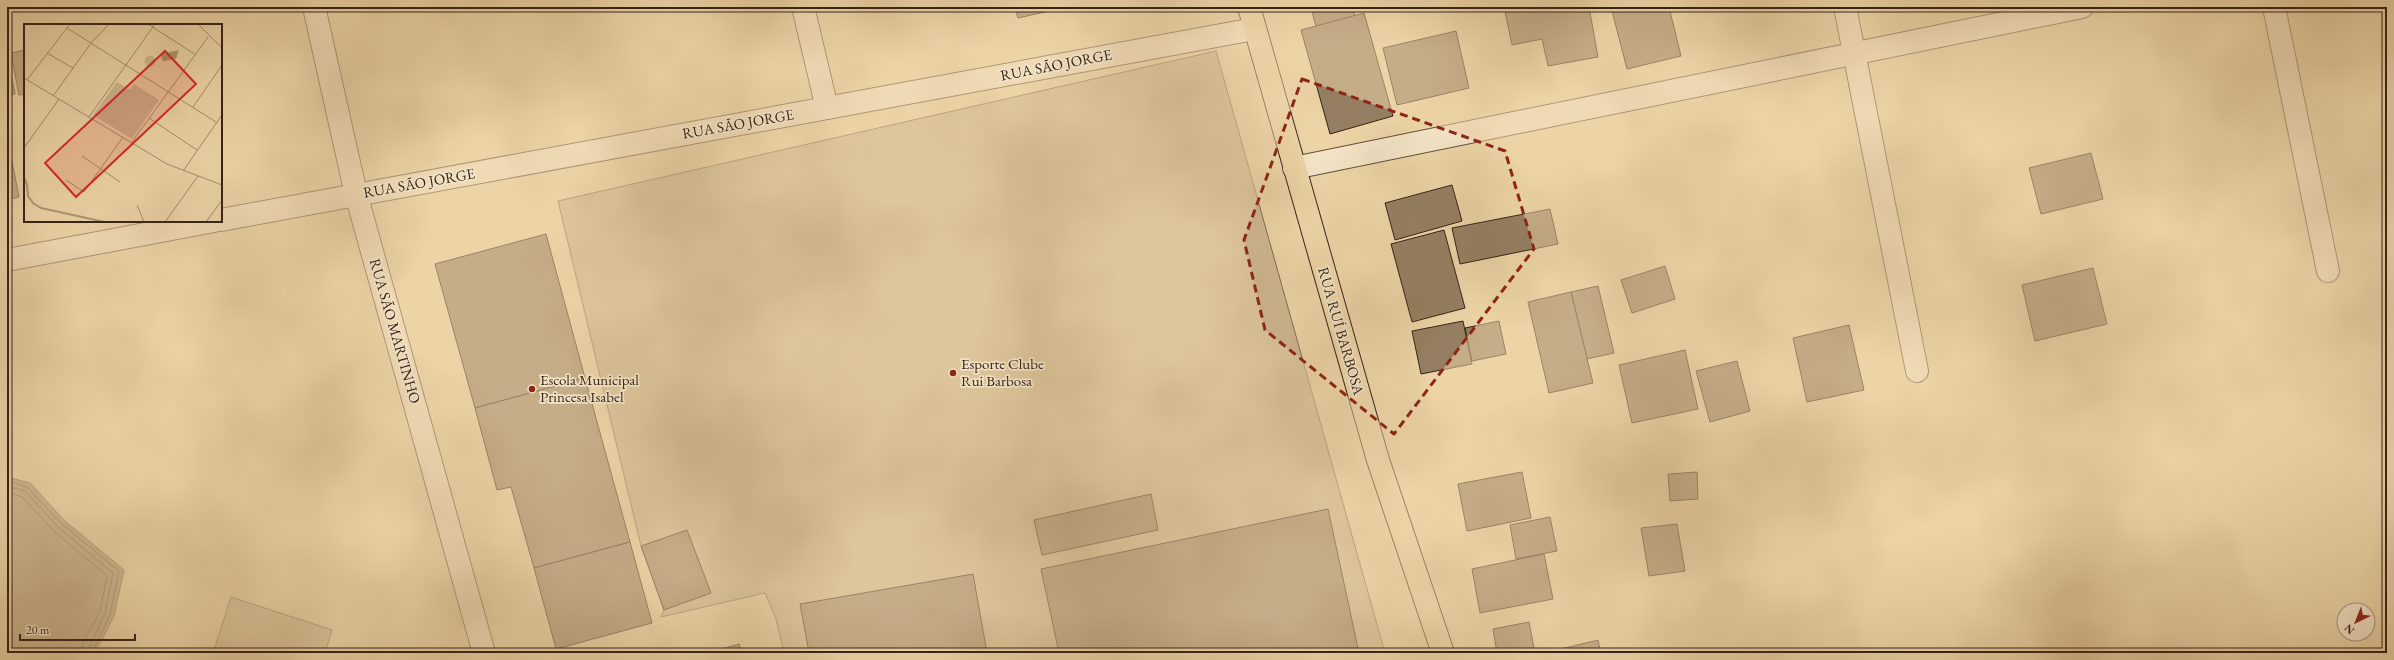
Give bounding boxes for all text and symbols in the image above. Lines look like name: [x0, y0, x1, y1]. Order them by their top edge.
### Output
inset map: [24, 24, 222, 222]
street label: RUA SÃO JORGE: [999, 44, 1114, 85]
street label: RUA SÃO JORGE: [681, 104, 796, 143]
street label: RUA SÃO JORGE: [362, 163, 477, 202]
street label: RUA SÃO MARTINHO: [366, 256, 425, 406]
street label: RUA RUÍ BARBOSA: [1314, 265, 1369, 398]
place label: Esporte Clube Rui Barbosa: [961, 354, 1044, 390]
marker: Esporte Clube Rui Barbosa: [948, 368, 958, 378]
place label: Escola Municipal Princesa Isabel: [540, 370, 639, 406]
marker: Escola Municipal Princesa Isabel: [527, 384, 537, 394]
north arrow: [2336, 602, 2376, 642]
scale bar: [20, 616, 135, 642]
text: N: [2341, 621, 2357, 637]
text: 20 m: [26, 622, 50, 638]

